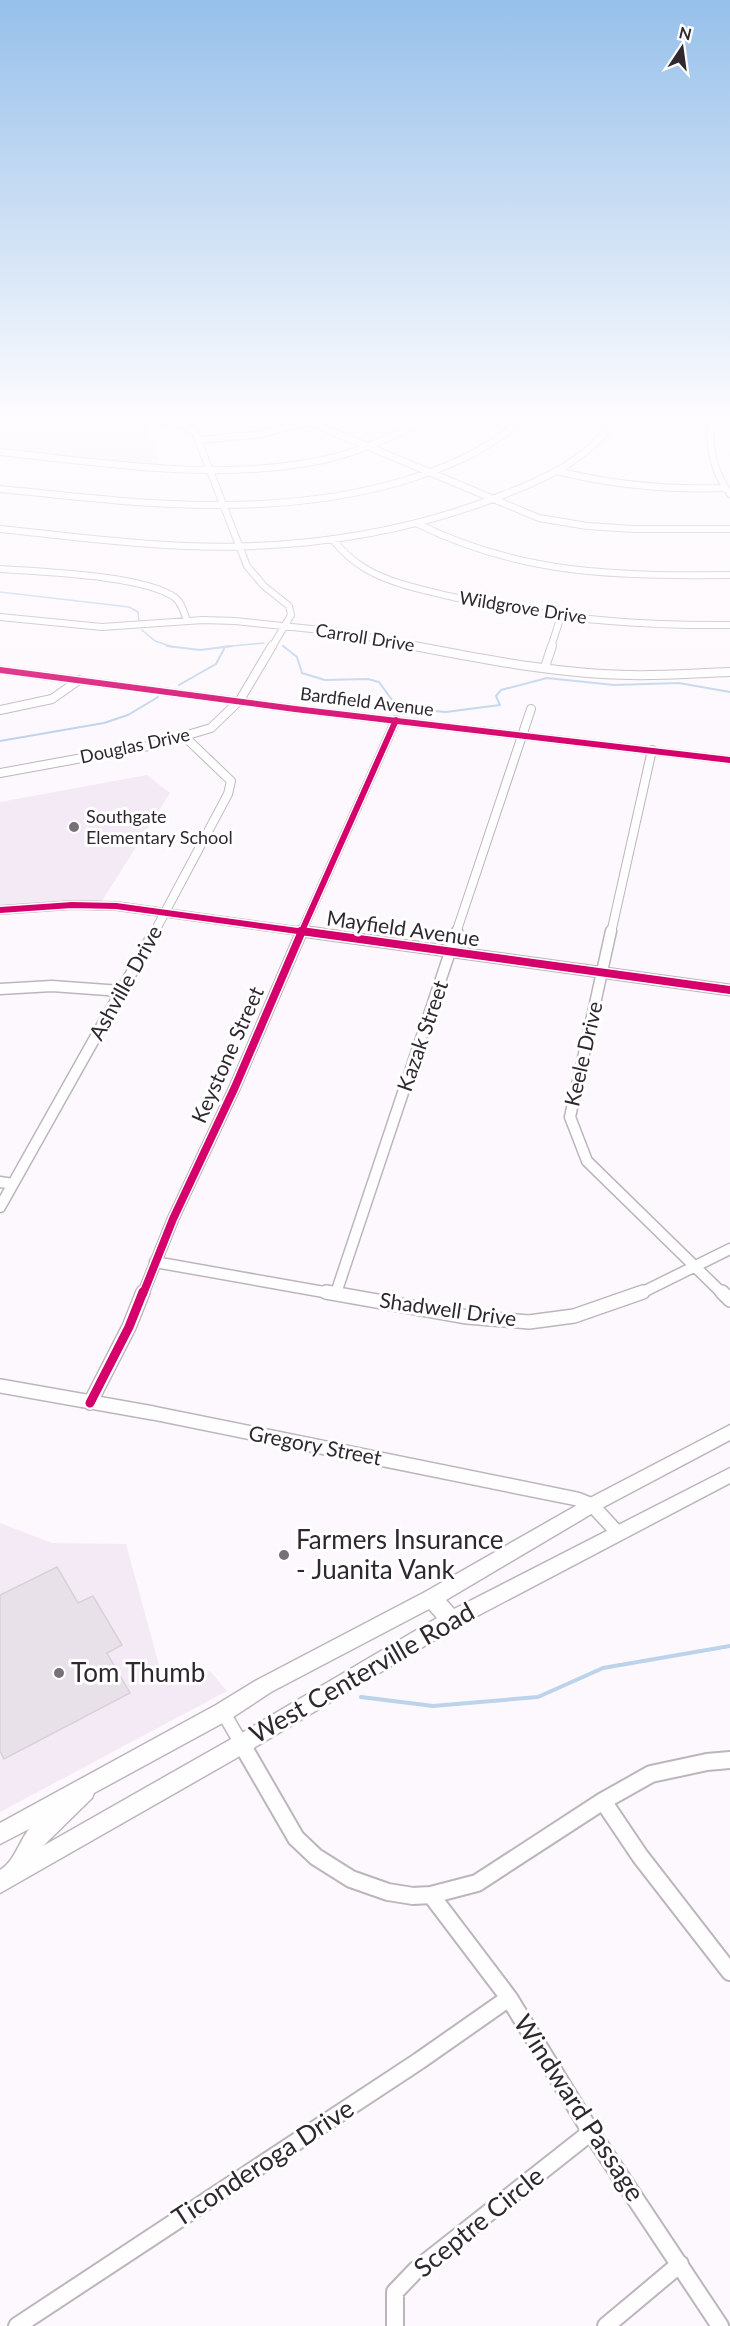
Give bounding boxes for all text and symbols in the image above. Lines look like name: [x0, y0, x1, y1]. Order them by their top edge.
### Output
north arrow: [652, 18, 712, 78]
text: N: [677, 22, 694, 44]
street label: Wildgrove Drive: [458, 586, 588, 628]
street label: Carroll Drive: [314, 618, 416, 656]
street label: Bardfield Avenue: [299, 682, 435, 720]
street label: Douglas Drive: [78, 723, 192, 767]
place label: Southgate Elementary School: [86, 805, 233, 848]
marker: Southgate Elementary School: [67, 820, 81, 834]
street label: Mayfield Avenue: [325, 904, 481, 951]
street label: Ashville Drive: [83, 921, 166, 1044]
street label: Kazak Street: [391, 976, 452, 1094]
street label: Keystone Street: [185, 982, 268, 1126]
street label: Keele Drive: [558, 999, 607, 1108]
street label: Shadwell Drive: [378, 1287, 518, 1330]
street label: Gregory Street: [247, 1419, 384, 1470]
place label: Farmers Insurance - Juanita Vank: [296, 1523, 504, 1585]
marker: Farmers Insurance - Juanita Vank: [277, 1548, 291, 1562]
street label: West Centerville Road: [244, 1595, 479, 1749]
place label: Tom Thumb: [71, 1656, 205, 1688]
marker: Tom Thumb: [52, 1666, 66, 1680]
street label: Windward Passage: [508, 2008, 652, 2207]
street label: Ticonderoga Drive: [166, 2092, 359, 2233]
street label: Sceptre Circle: [407, 2159, 550, 2283]

